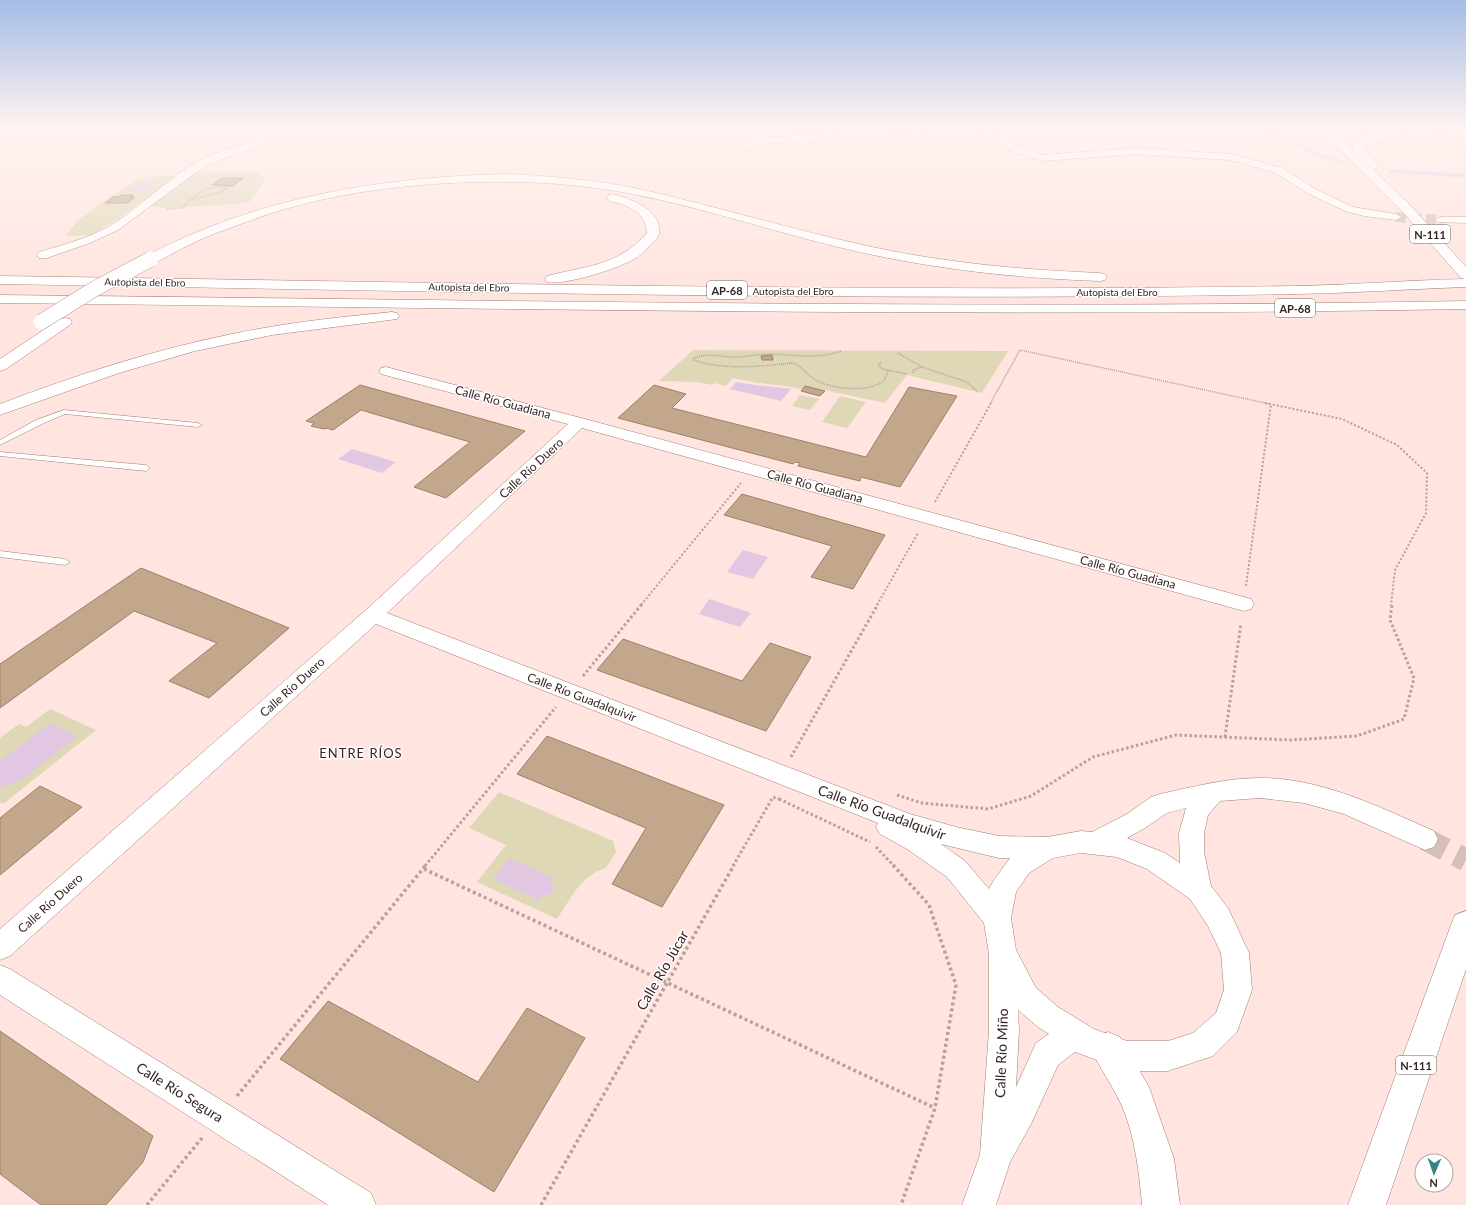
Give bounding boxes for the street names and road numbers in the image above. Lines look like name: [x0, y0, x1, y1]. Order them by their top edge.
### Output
road number: N-111: [1410, 225, 1450, 243]
street label: Autopista del Ebro: [104, 275, 186, 289]
street label: Autopista del Ebro: [428, 280, 510, 294]
road number: AP-68: [707, 281, 747, 299]
street label: Autopista del Ebro: [752, 285, 834, 297]
street label: Autopista del Ebro: [1076, 286, 1158, 298]
road number: AP-68: [1275, 299, 1315, 317]
street label: Calle Río Guadiana: [453, 382, 553, 422]
street label: Calle Río Duero: [496, 434, 566, 502]
street label: Calle Río Guadiana: [765, 466, 865, 506]
street label: Calle Río Guadiana: [1078, 552, 1178, 592]
street label: Calle Río Duero: [256, 654, 328, 720]
street label: Calle Río Guadalquivir: [525, 669, 639, 725]
street label: Calle Río Guadalquivir: [816, 781, 948, 843]
street label: Calle Río Duero: [14, 870, 86, 936]
street label: Calle Río Júcar: [632, 927, 692, 1013]
street label: Calle Río Miño: [991, 1008, 1011, 1098]
road number: N-111: [1396, 1056, 1436, 1074]
street label: Calle Río Segura: [133, 1058, 227, 1126]

